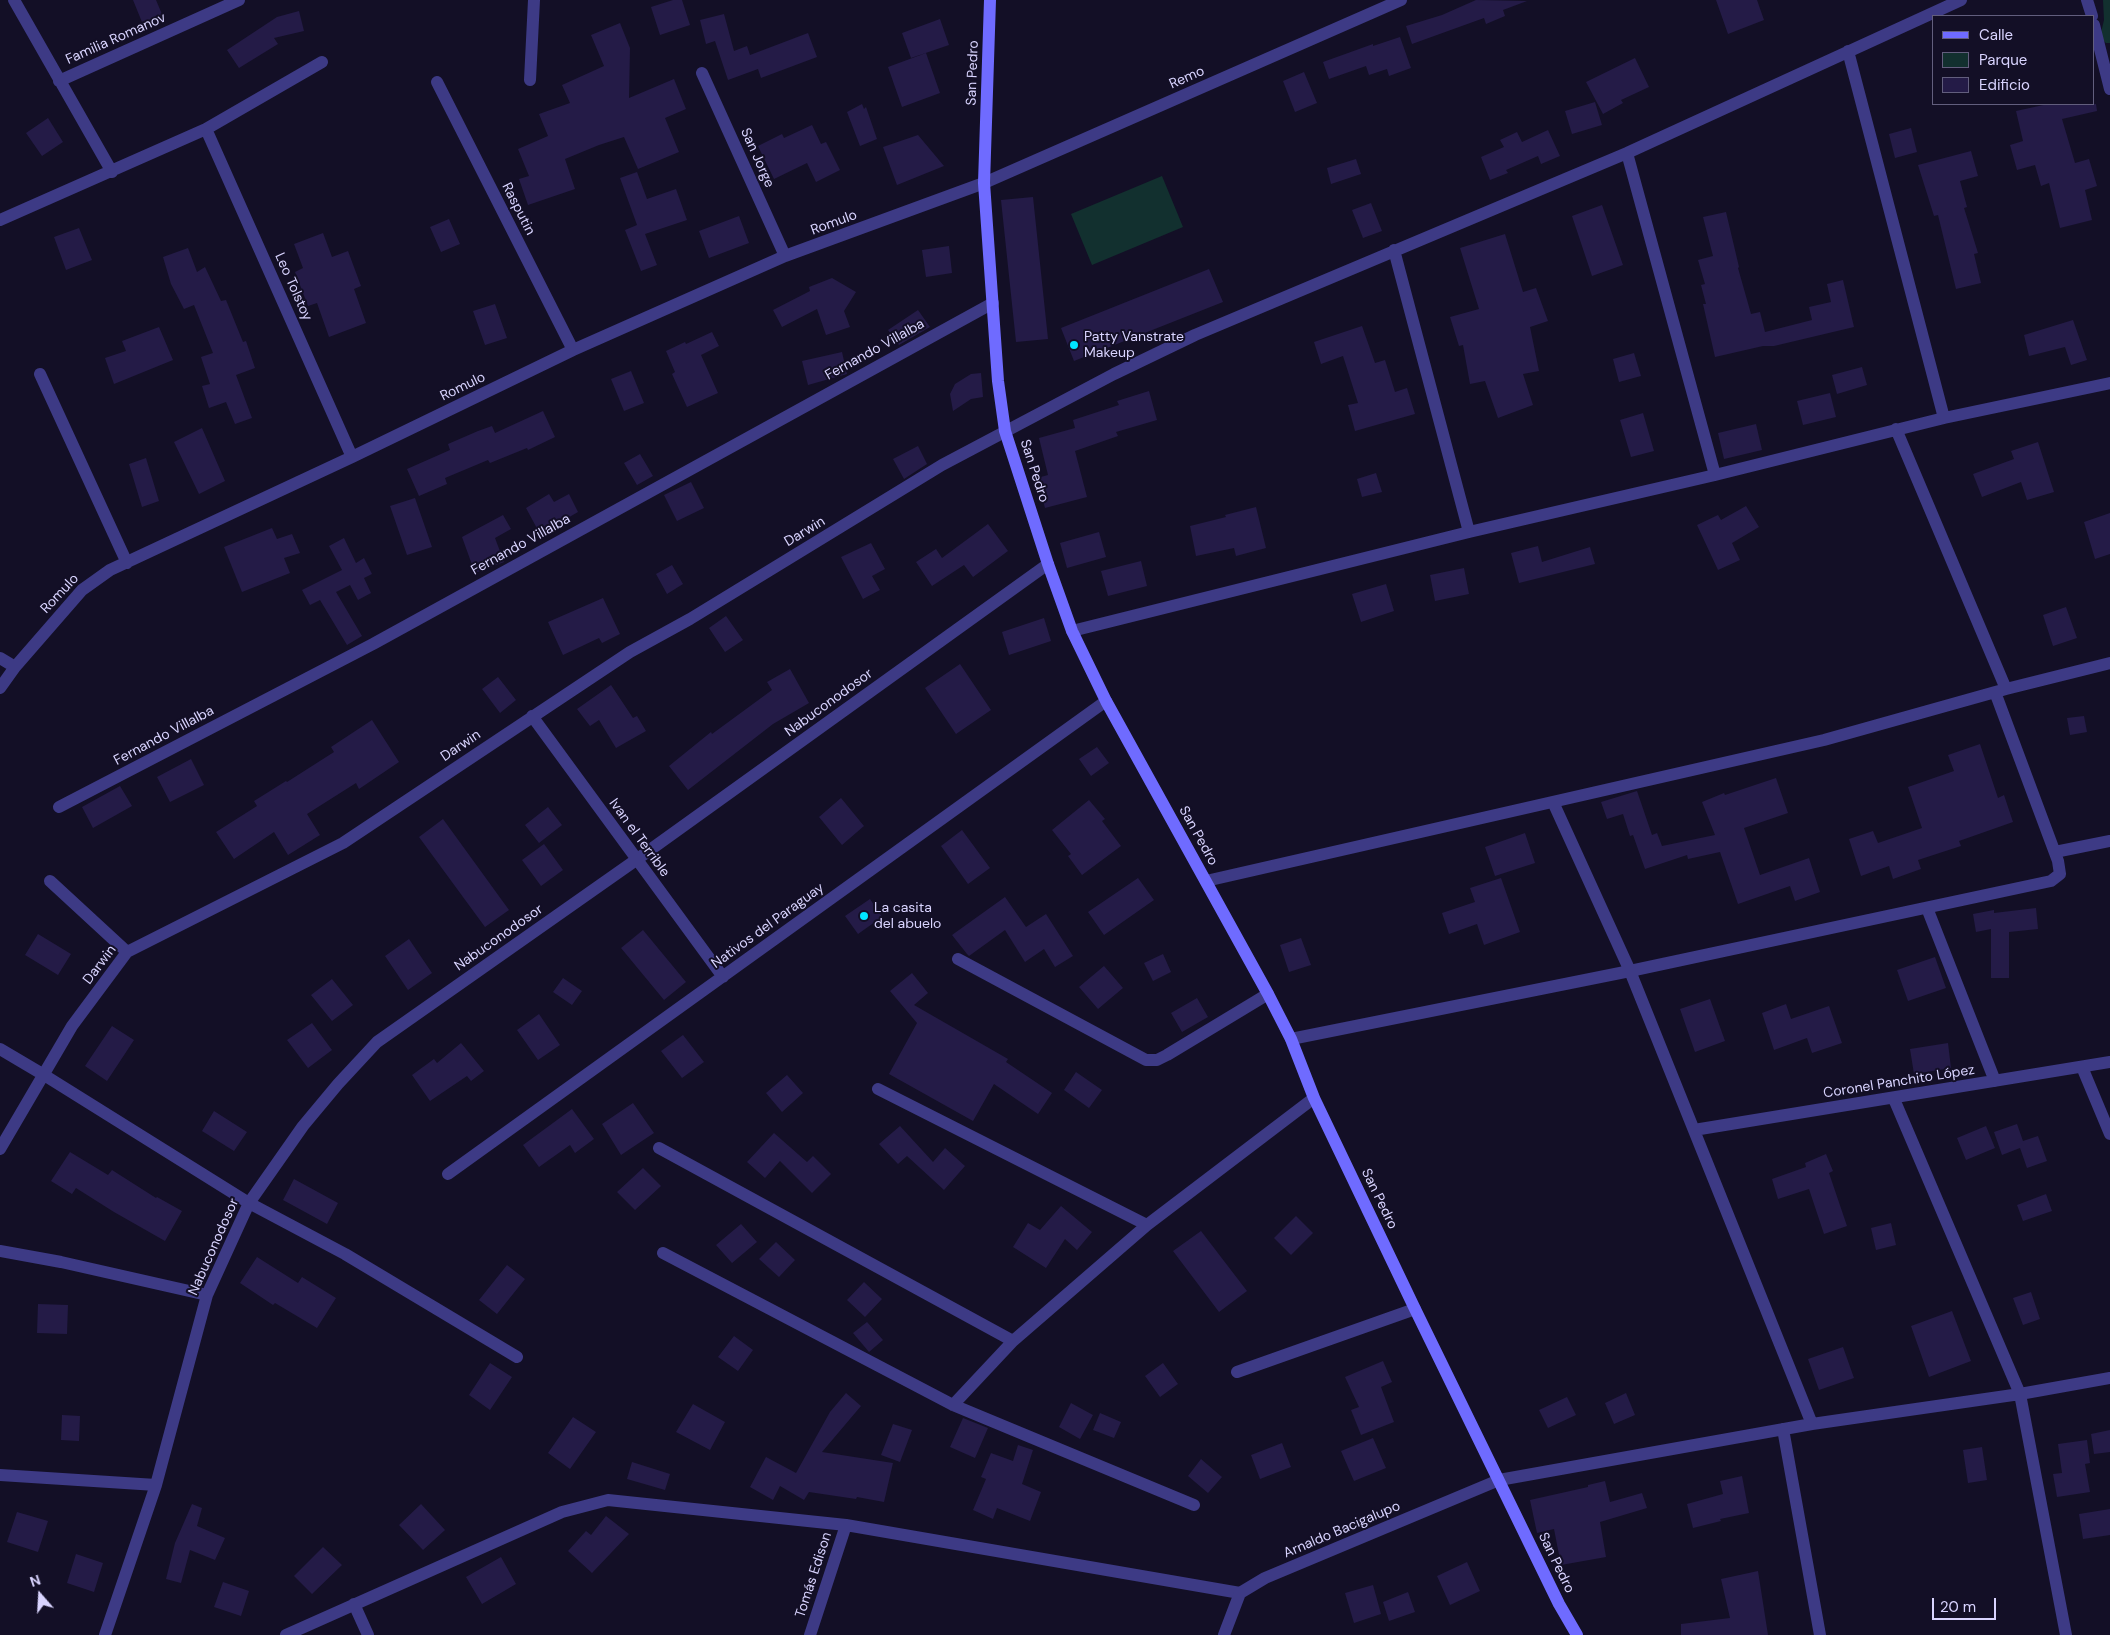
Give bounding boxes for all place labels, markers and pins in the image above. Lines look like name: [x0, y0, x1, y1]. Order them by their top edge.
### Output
place label: Patty Vanstrate Makeup: [1084, 329, 1184, 362]
marker: Patty Vanstrate Makeup: [1068, 339, 1080, 351]
place label: La casita del abuelo: [874, 900, 941, 932]
marker: La casita del abuelo: [858, 910, 870, 922]

